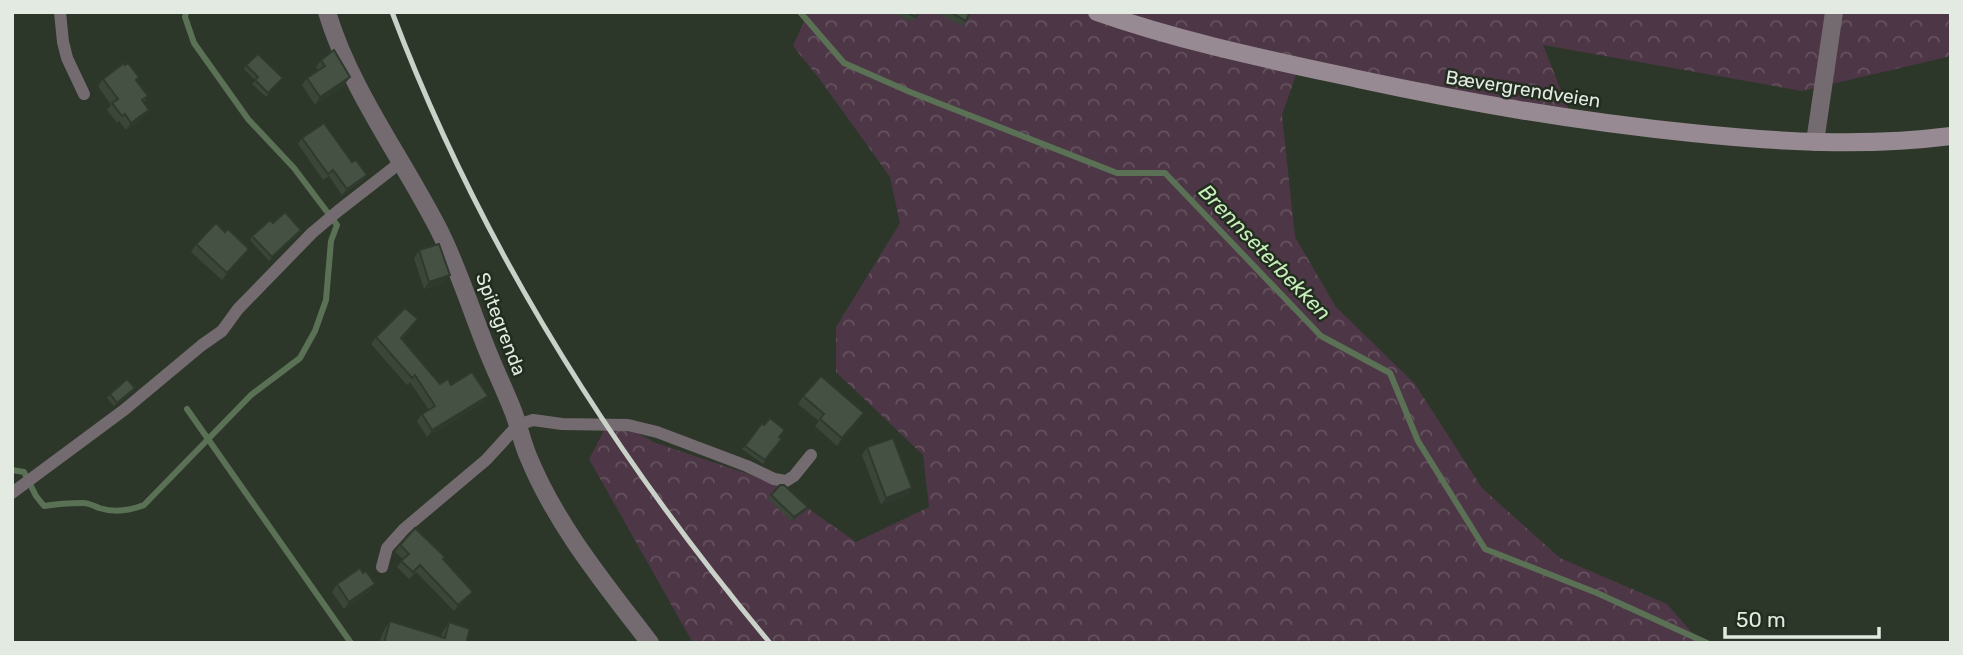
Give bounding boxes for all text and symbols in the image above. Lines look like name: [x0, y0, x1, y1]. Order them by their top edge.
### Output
street label: Bævergrendveien: [1444, 65, 1602, 113]
water label: Brennseterbekken: [1194, 179, 1336, 325]
street label: Spitegrenda: [471, 269, 531, 379]
scale bar: [1725, 596, 1879, 640]
text: 50 m: [1736, 607, 1786, 632]

